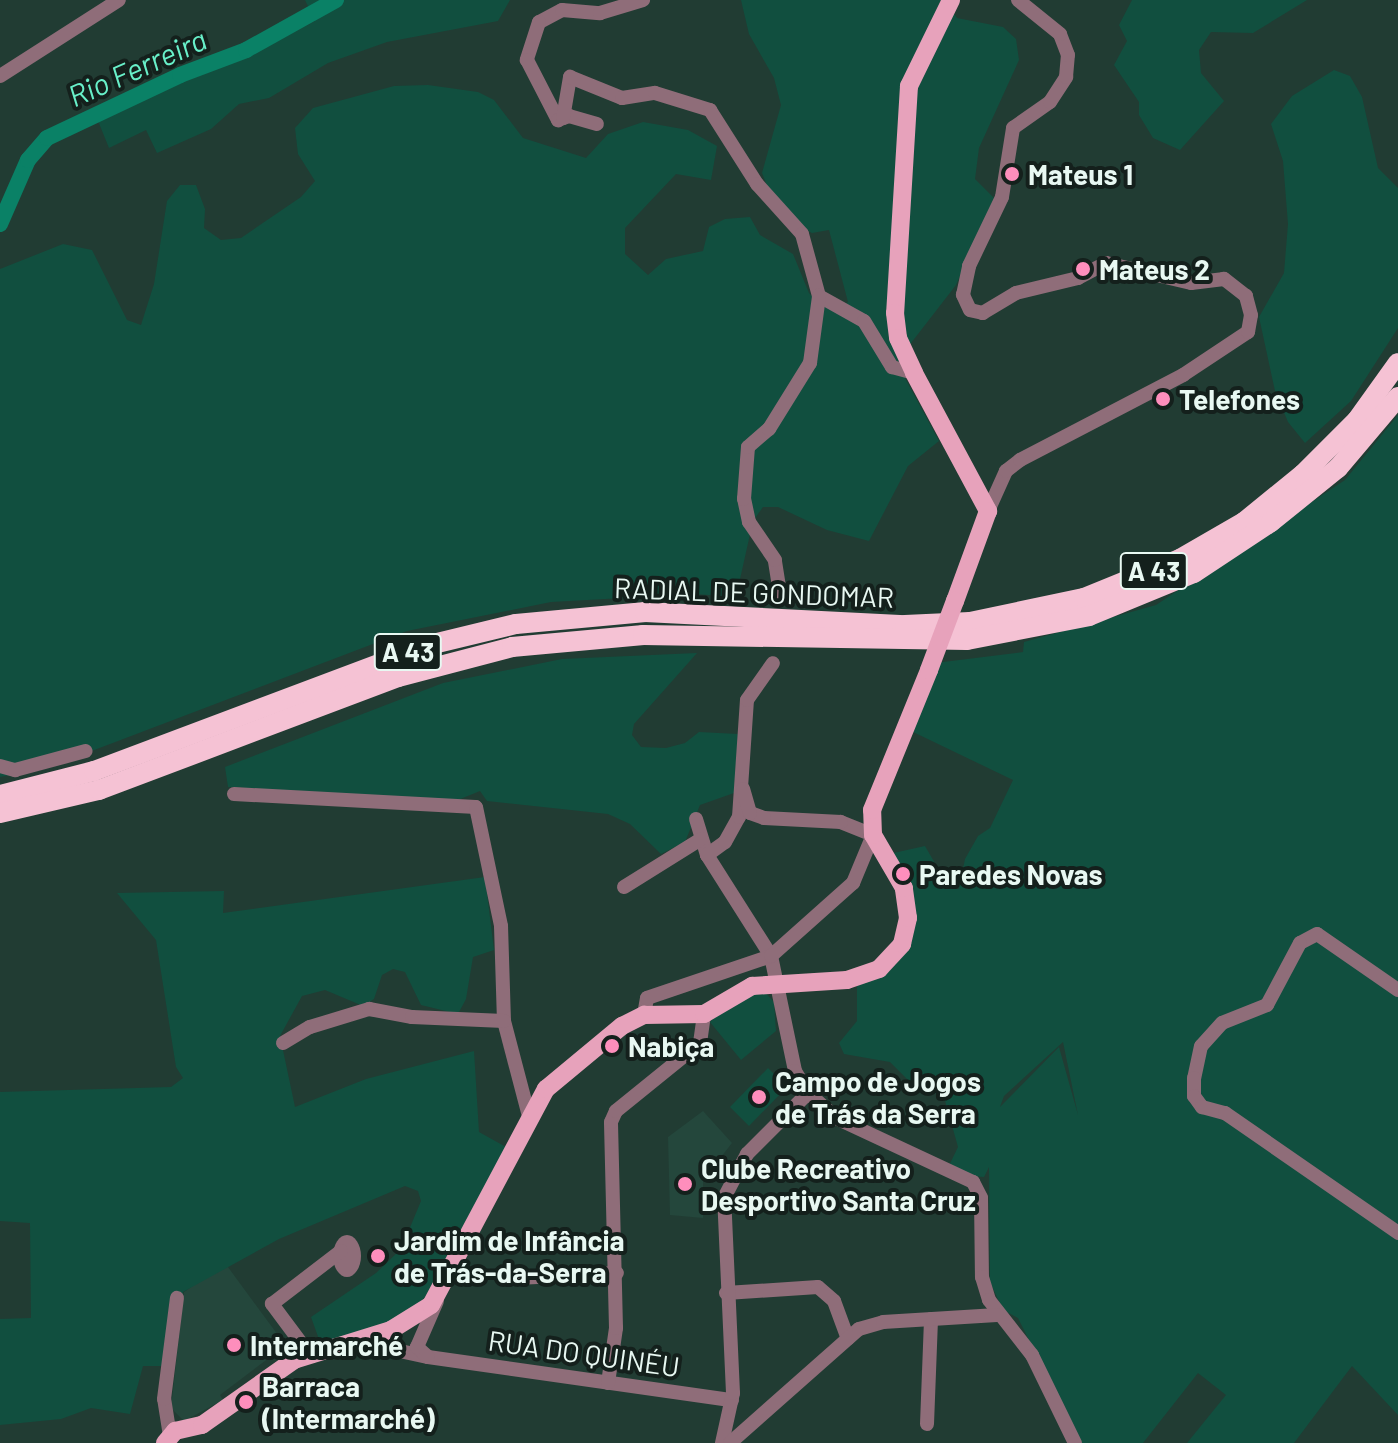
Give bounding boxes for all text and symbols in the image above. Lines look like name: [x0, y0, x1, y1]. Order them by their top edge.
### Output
water label: Rio Ferreira: [62, 20, 212, 114]
place label: Mateus 1: [1028, 157, 1133, 191]
marker: Mateus 1: [1003, 165, 1021, 183]
place label: Mateus 2: [1099, 252, 1210, 286]
marker: Mateus 2: [1074, 260, 1092, 278]
place label: Telefones: [1179, 382, 1300, 416]
marker: Telefones: [1154, 390, 1172, 408]
road number: A 43: [1118, 549, 1190, 593]
street label: RADIAL DE GONDOMAR: [613, 570, 895, 614]
road number: A 43: [372, 630, 444, 674]
place label: Paredes Novas: [919, 857, 1103, 891]
marker: Paredes Novas: [894, 865, 912, 883]
place label: Nabiça: [628, 1029, 714, 1063]
marker: Nabiça: [603, 1037, 621, 1055]
place label: Campo de Jogos de Trás da Serra: [775, 1064, 981, 1130]
marker: Campo de Jogos de Trás da Serra: [750, 1088, 768, 1106]
place label: Clube Recreativo Desportivo Santa Cruz: [701, 1151, 976, 1217]
marker: Clube Recreativo Desportivo Santa Cruz: [676, 1175, 694, 1193]
place label: Jardim de Infância de Trás-da-Serra: [394, 1223, 624, 1289]
marker: Jardim de Infância de Trás-da-Serra: [369, 1247, 387, 1265]
street label: RUA DO QUINÉU: [486, 1323, 682, 1383]
place label: Intermarché: [250, 1328, 403, 1362]
marker: Intermarché: [225, 1336, 243, 1354]
place label: Barraca (Intermarché): [262, 1369, 435, 1435]
marker: Barraca (Intermarché): [237, 1393, 255, 1411]

